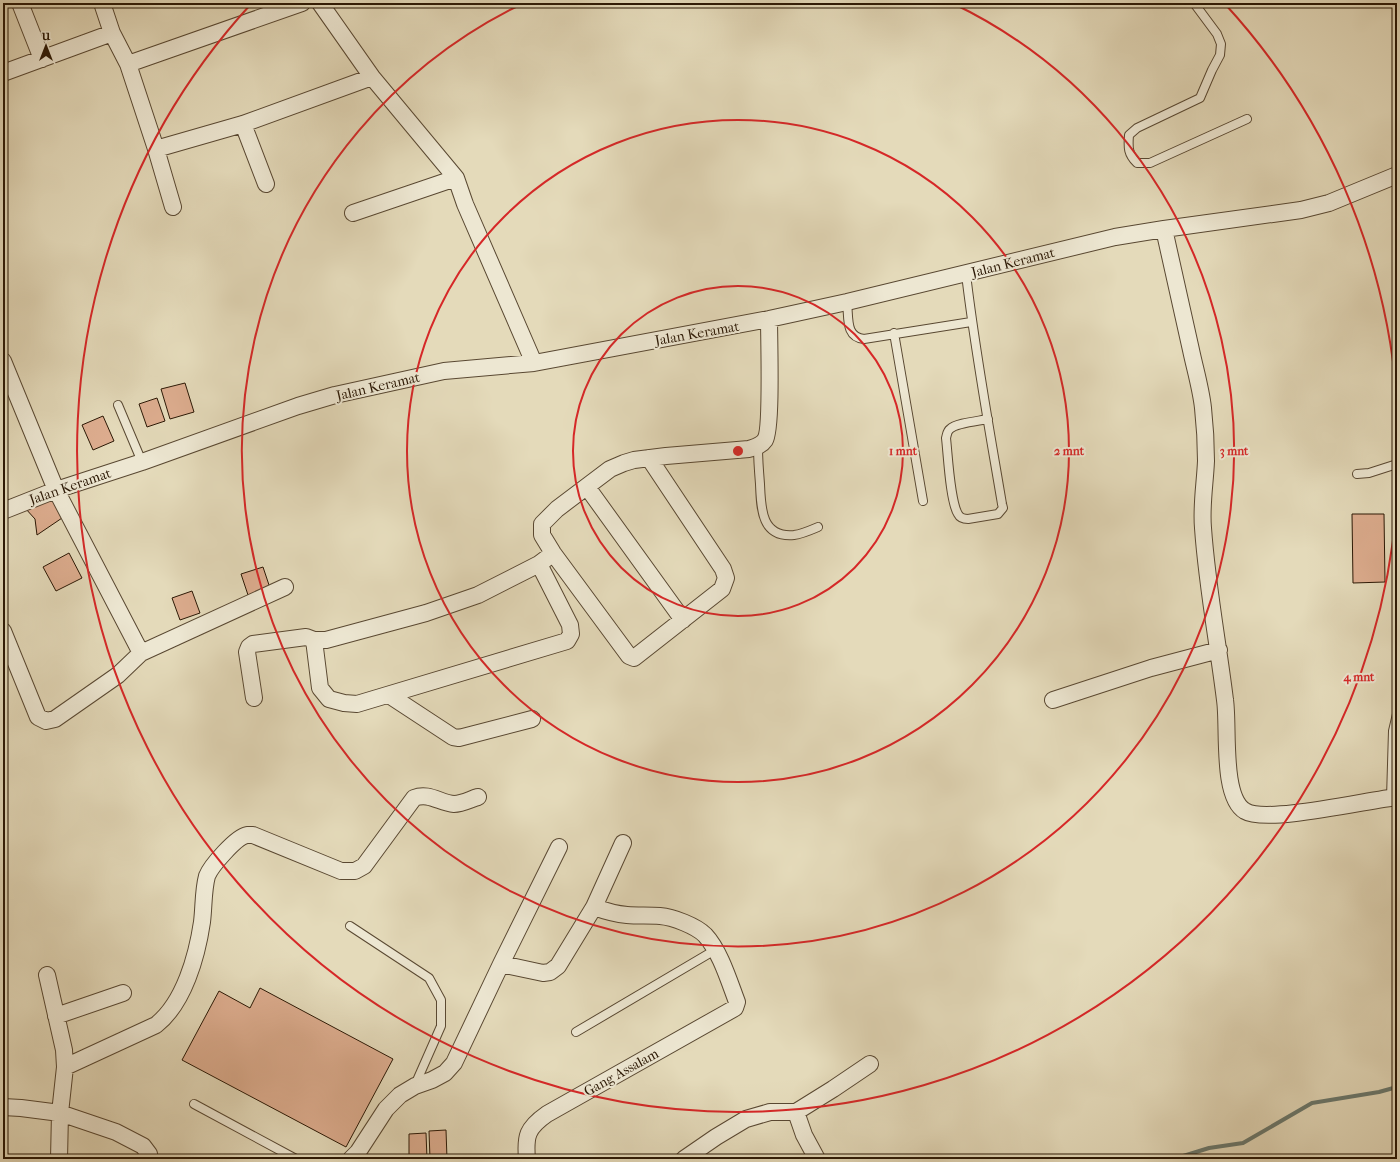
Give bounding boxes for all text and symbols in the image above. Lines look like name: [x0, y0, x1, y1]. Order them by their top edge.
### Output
north arrow: [26, 26, 66, 66]
text: U: [41, 30, 51, 43]
street label: Jalan Keramat: [969, 244, 1057, 281]
street label: Jalan Keramat: [653, 318, 741, 349]
street label: Jalan Keramat: [334, 369, 422, 405]
centre of rings: [731, 444, 745, 458]
text: 1 mnt: [889, 444, 918, 458]
text: 2 mnt: [1054, 444, 1085, 458]
text: 3 mnt: [1220, 444, 1249, 459]
street label: Jalan Keramat: [26, 465, 113, 509]
text: 4 mnt: [1343, 670, 1375, 685]
street label: Gang Assalam: [581, 1045, 662, 1100]

